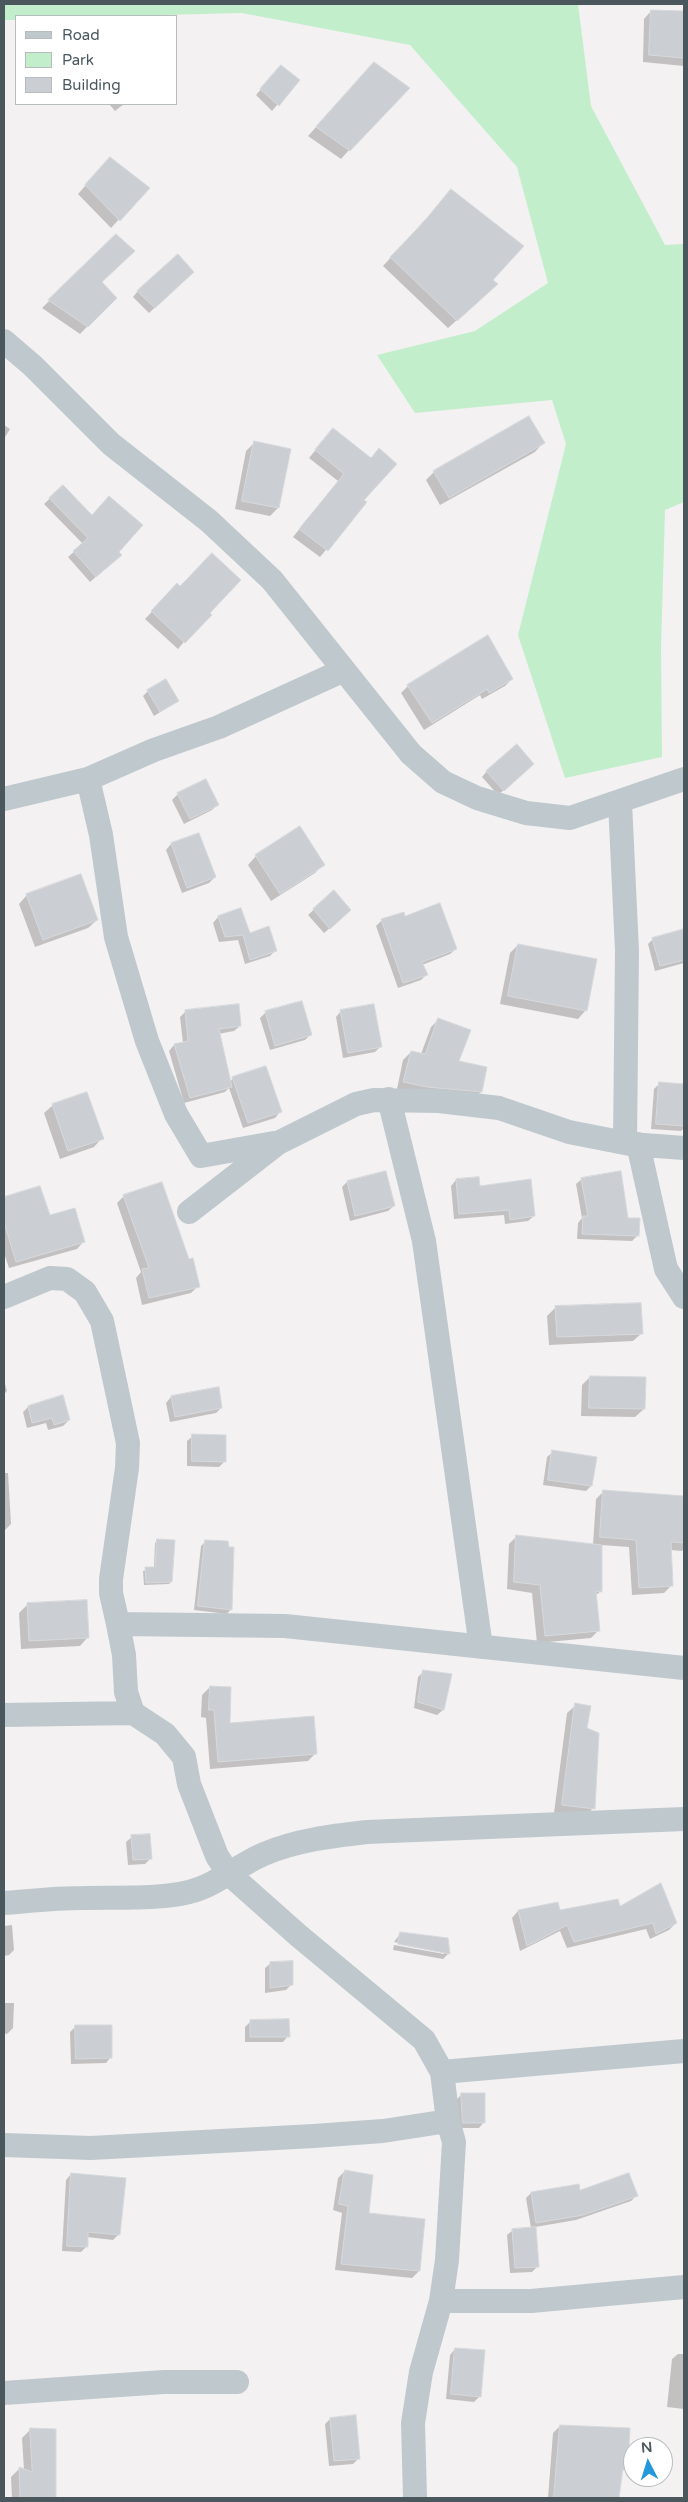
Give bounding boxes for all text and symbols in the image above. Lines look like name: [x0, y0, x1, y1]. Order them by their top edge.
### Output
legend: [15, 15, 178, 105]
text: Road: [62, 26, 100, 44]
text: Park: [62, 51, 94, 69]
text: Building: [62, 76, 121, 94]
north arrow: [623, 2437, 673, 2487]
text: N: [640, 2439, 653, 2457]

